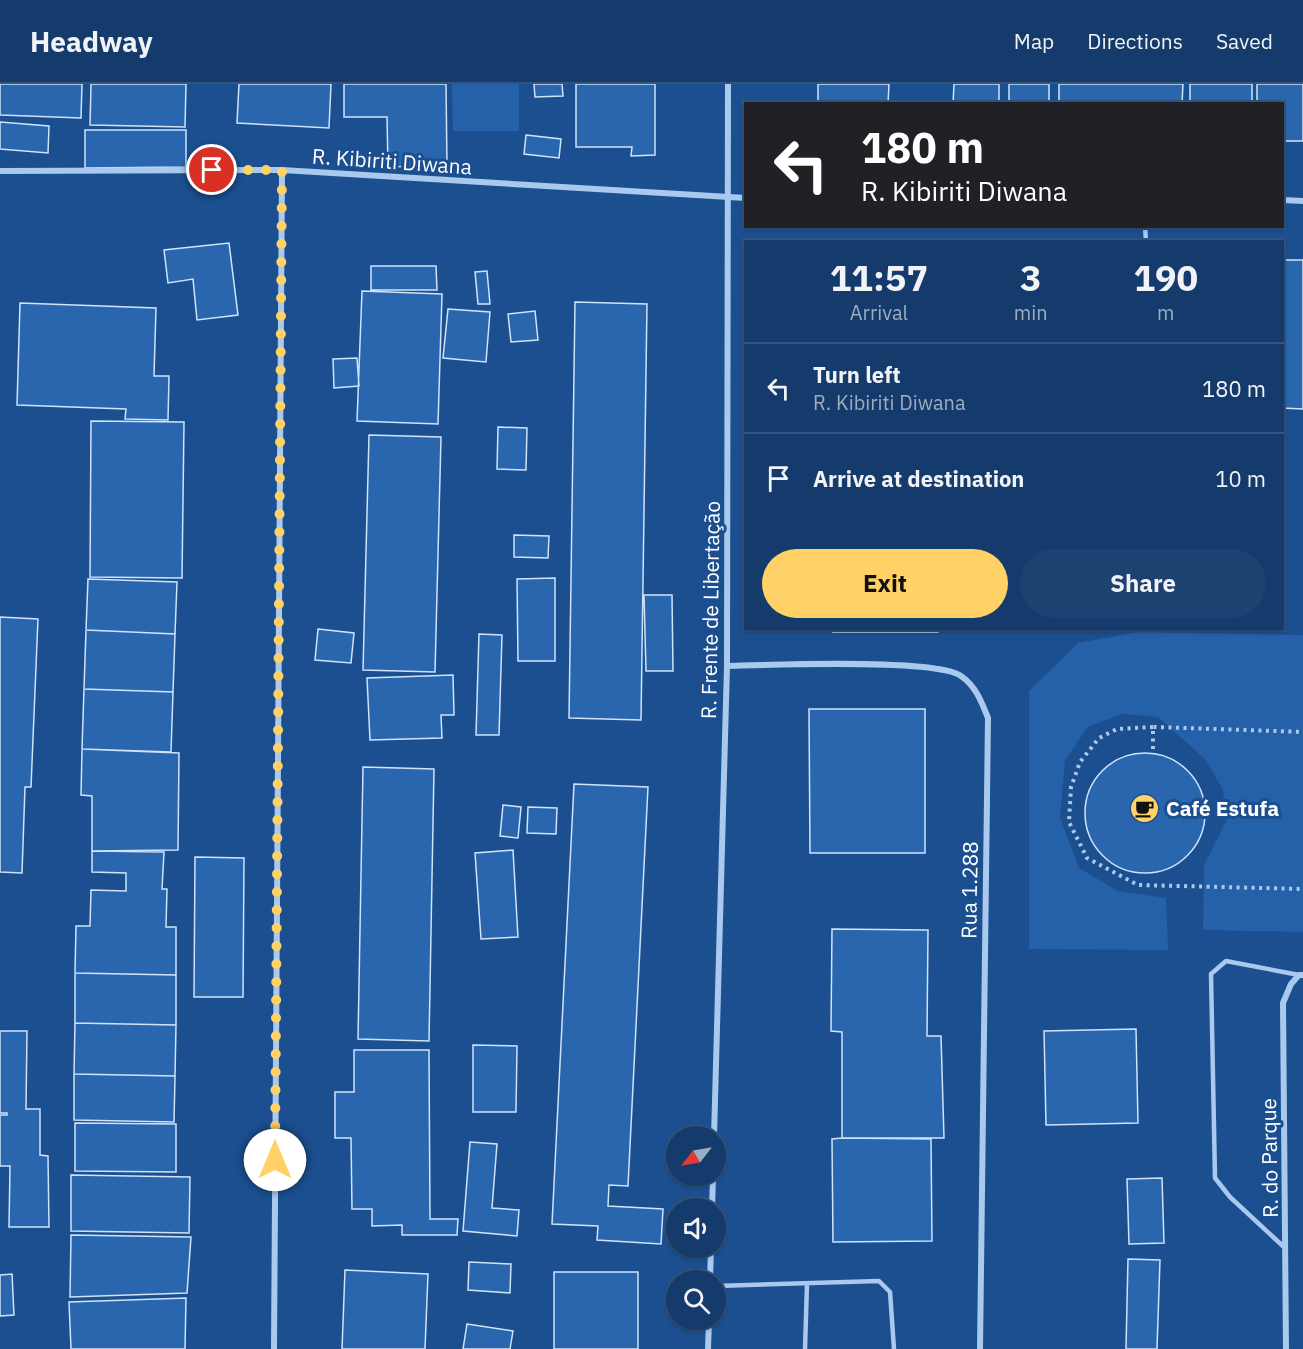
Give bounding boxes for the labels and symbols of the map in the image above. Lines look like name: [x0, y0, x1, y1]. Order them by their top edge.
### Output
street label: R. Kibiriti Diwana: [311, 141, 473, 181]
pin: [186, 144, 237, 195]
street label: R. Frente de Libertação: [694, 501, 726, 719]
cafe icon: Café Estufa: [1129, 792, 1161, 824]
place label: Café Estufa: [1166, 794, 1279, 822]
street label: Rua 1.288: [954, 841, 984, 939]
street label: R. do Parque: [1254, 1098, 1284, 1218]
north arrow: [666, 1126, 726, 1186]
position arrow: [243, 1128, 307, 1192]

